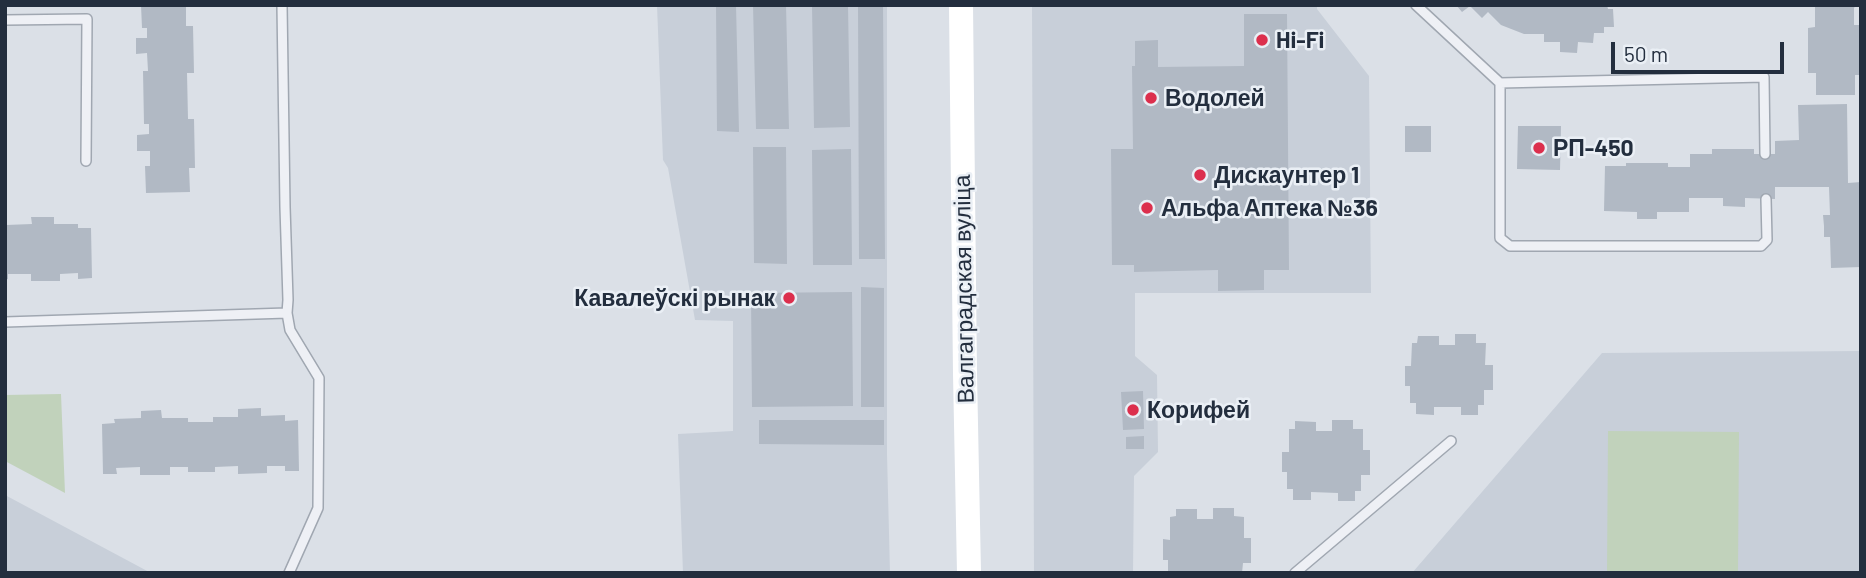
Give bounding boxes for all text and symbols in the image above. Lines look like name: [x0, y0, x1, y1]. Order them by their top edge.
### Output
place label: Hi-Fi: [1276, 26, 1324, 54]
scale bar: [1614, 28, 1787, 72]
marker: Hi-Fi: [1254, 32, 1270, 48]
text: 50 m: [1624, 41, 1668, 66]
place label: Водолей: [1165, 84, 1265, 112]
marker: Водолей: [1143, 90, 1159, 106]
place label: РП-450: [1553, 134, 1634, 162]
marker: РП-450: [1531, 140, 1547, 156]
place label: Дискаунтер 1: [1214, 161, 1359, 189]
marker: Дискаунтер 1: [1192, 167, 1208, 183]
street label: Валгаградская вуліца: [948, 174, 980, 404]
place label: Альфа Аптека №36: [1161, 194, 1378, 222]
marker: Альфа Аптека №36: [1139, 200, 1155, 216]
place label: Кавалеўскі рынак: [574, 284, 775, 312]
marker: Кавалеўскі рынак: [781, 290, 797, 306]
place label: Корифей: [1147, 396, 1250, 424]
marker: Корифей: [1125, 402, 1141, 418]

